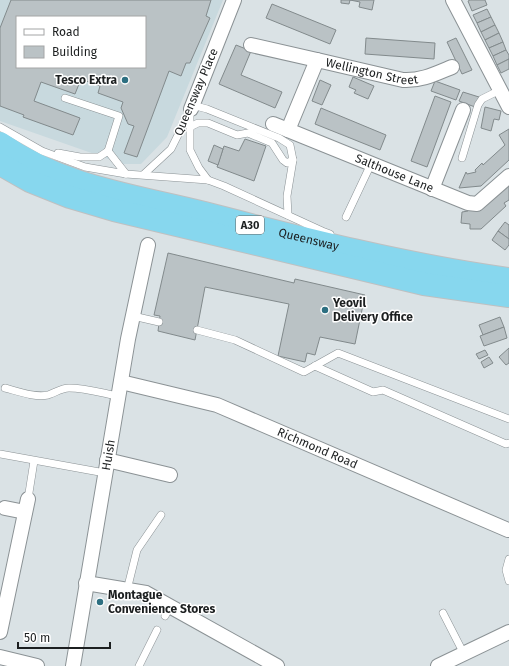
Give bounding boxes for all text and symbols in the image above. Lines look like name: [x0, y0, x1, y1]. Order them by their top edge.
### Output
legend: [16, 16, 146, 68]
text: Road: [52, 25, 80, 39]
text: Building: [52, 45, 98, 59]
street label: Queensway Place: [171, 46, 221, 138]
street label: Wellington Street: [324, 55, 420, 87]
place label: Tesco Extra: [55, 73, 117, 87]
marker: Tesco Extra: [120, 75, 130, 85]
street label: Salthouse Lane: [353, 151, 436, 195]
road number: A30: [236, 216, 264, 234]
street label: Queensway: [277, 225, 340, 253]
place label: Yeovil Delivery Office: [332, 296, 413, 324]
marker: Yeovil Delivery Office: [320, 305, 330, 315]
street label: Richmond Road: [275, 425, 360, 472]
street label: Huish: [99, 438, 118, 472]
place label: Montague Convenience Stores: [108, 588, 215, 616]
marker: Montague Convenience Stores: [95, 597, 105, 607]
scale bar: [18, 624, 110, 650]
text: 50 m: [24, 631, 50, 645]

